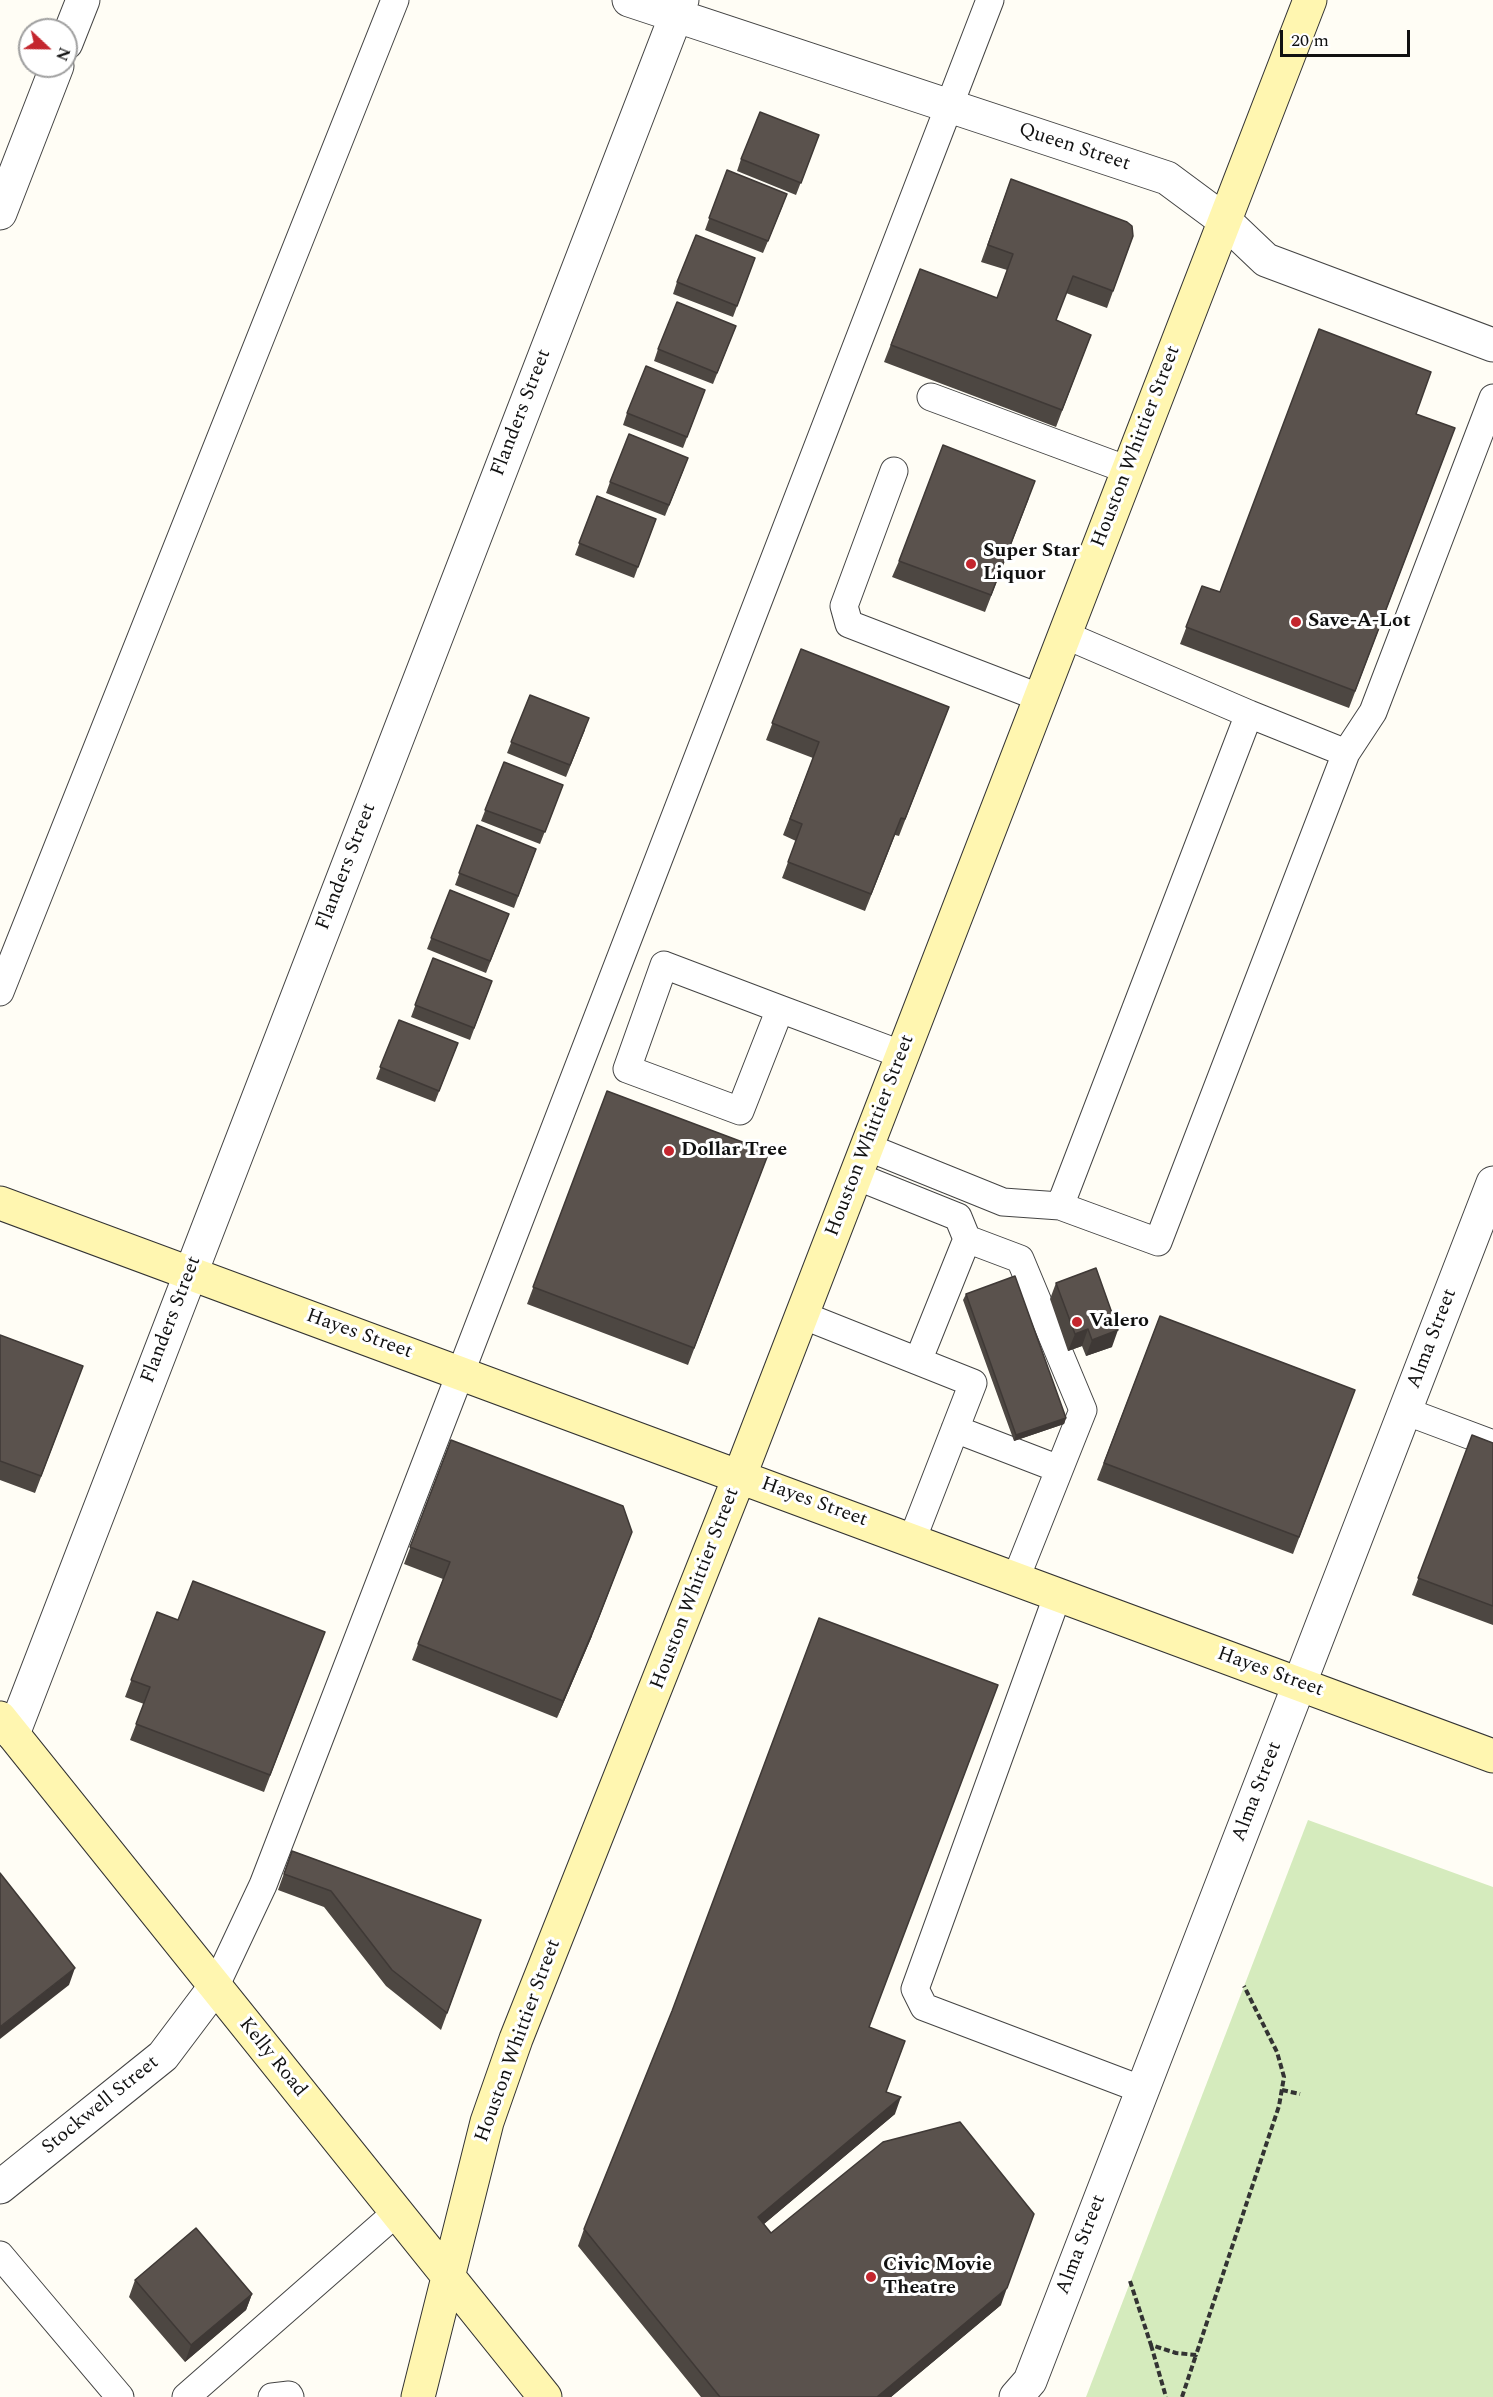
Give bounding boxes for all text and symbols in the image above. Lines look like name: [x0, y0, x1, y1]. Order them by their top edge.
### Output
north arrow: [18, 18, 78, 78]
scale bar: [1283, 18, 1414, 56]
text: 20 m: [1291, 27, 1329, 54]
text: N: [49, 43, 76, 65]
street label: Queen Street: [1015, 119, 1133, 177]
street label: Houston Whittier Street: [1087, 343, 1187, 551]
street label: Flanders Street: [487, 346, 557, 480]
place label: Super Star Liquor: [983, 540, 1080, 587]
marker: Super Star Liquor: [964, 557, 978, 571]
place label: Save-A-Lot: [1308, 610, 1411, 634]
marker: Save-A-Lot: [1289, 615, 1303, 629]
street label: Flanders Street: [312, 800, 382, 934]
street label: Houston Whittier Street: [821, 1032, 921, 1240]
place label: Dollar Tree: [681, 1139, 787, 1163]
marker: Dollar Tree: [662, 1144, 676, 1158]
street label: Flanders Street: [137, 1253, 207, 1387]
street label: Alma Street: [1403, 1286, 1463, 1392]
street label: Hayes Street: [303, 1305, 415, 1365]
place label: Valero: [1089, 1310, 1149, 1334]
marker: Valero: [1070, 1315, 1084, 1329]
street label: Hayes Street: [758, 1473, 870, 1533]
street label: Houston Whittier Street: [646, 1485, 746, 1693]
street label: Hayes Street: [1214, 1643, 1326, 1703]
street label: Alma Street: [1228, 1739, 1288, 1845]
street label: Houston Whittier Street: [471, 1936, 567, 2146]
street label: Kelly Road: [233, 2013, 311, 2103]
street label: Stockwell Street: [38, 2052, 164, 2160]
street label: Alma Street: [1052, 2192, 1112, 2298]
place label: Civic Movie Theatre: [883, 2254, 992, 2301]
marker: Civic Movie Theatre: [864, 2270, 878, 2284]

